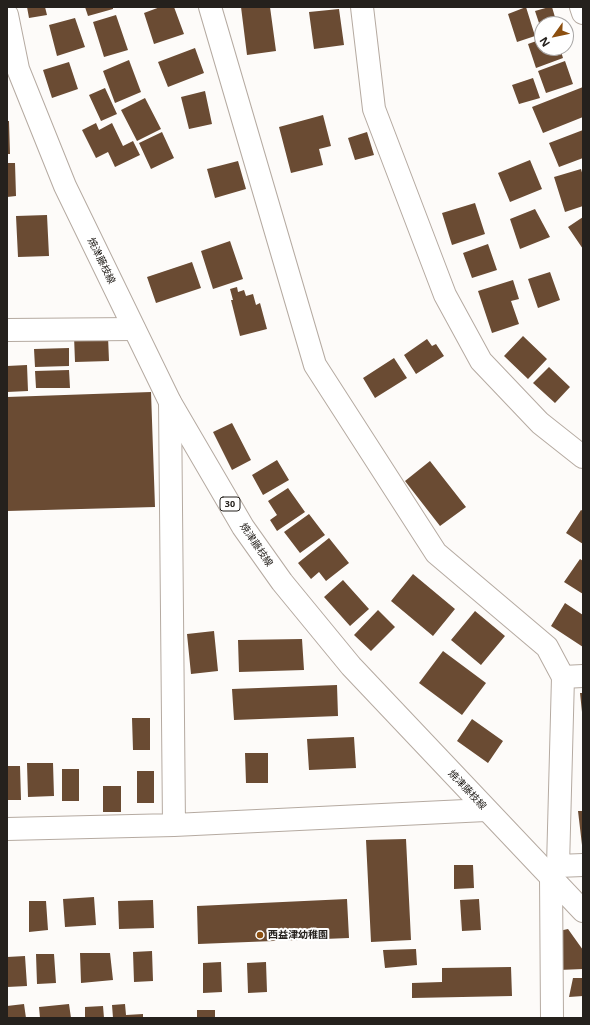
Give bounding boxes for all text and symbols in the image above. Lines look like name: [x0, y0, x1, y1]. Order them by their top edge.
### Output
north arrow: [534, 16, 574, 56]
text: N: [536, 34, 553, 50]
street label: 焼津藤枝線: [85, 236, 117, 286]
road number: 30: [220, 497, 240, 511]
street label: 焼津藤枝線: [237, 521, 275, 569]
street label: 焼津藤枝線: [446, 768, 488, 812]
place label: 西益津幼稚園: [268, 929, 328, 941]
marker: 西益津幼稚園: [255, 930, 265, 940]

